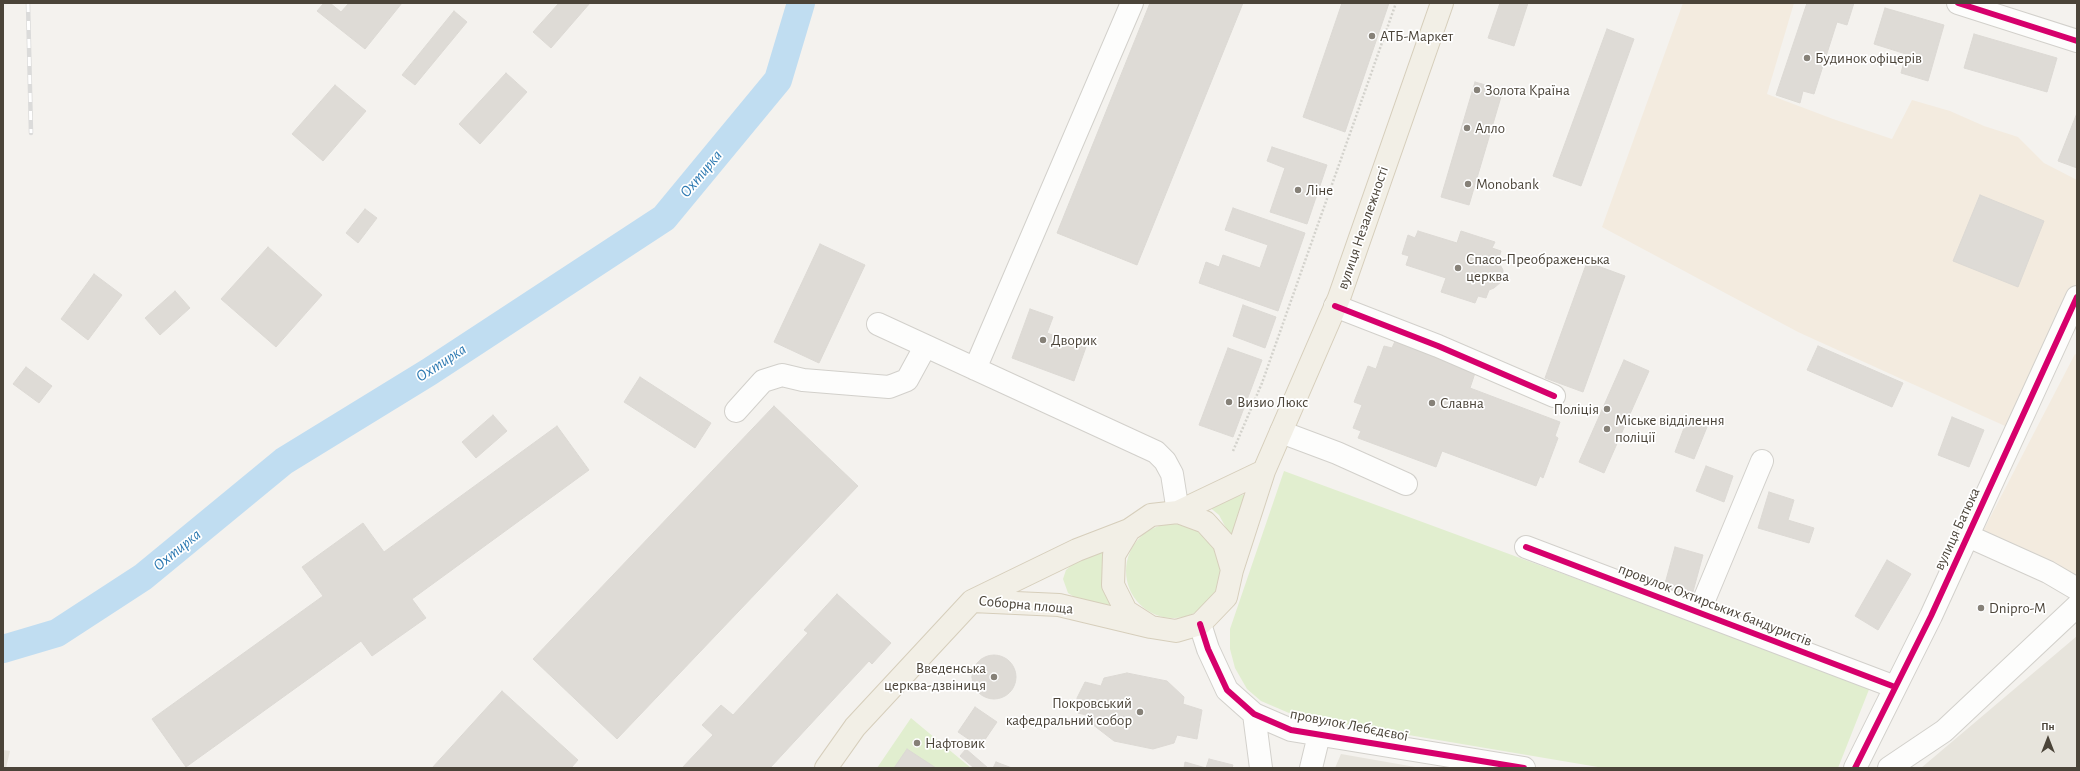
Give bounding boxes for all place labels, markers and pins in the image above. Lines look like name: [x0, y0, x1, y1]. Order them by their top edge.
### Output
place label: АТБ-Маркет: [1380, 27, 1453, 45]
marker: АТБ-Маркет: [1367, 31, 1377, 41]
place label: Будинок офіцерів: [1815, 49, 1922, 67]
marker: Будинок офіцерів: [1802, 53, 1812, 63]
place label: Золота Країна: [1485, 81, 1570, 99]
marker: Золота Країна: [1472, 85, 1482, 95]
place label: Алло: [1475, 119, 1505, 137]
marker: Алло: [1462, 123, 1472, 133]
place label: Monobank: [1476, 175, 1539, 193]
marker: Monobank: [1463, 179, 1473, 189]
place label: Ліне: [1306, 181, 1333, 199]
marker: Ліне: [1293, 185, 1303, 195]
place label: Спасо-Преображенська церква: [1466, 250, 1610, 285]
marker: Спасо-Преображенська церква: [1453, 263, 1463, 273]
place label: Дворик: [1051, 331, 1097, 349]
marker: Дворик: [1038, 335, 1048, 345]
place label: Визио Люкс: [1237, 393, 1308, 411]
place label: Славна: [1440, 394, 1484, 412]
marker: Визио Люкс: [1224, 397, 1234, 407]
marker: Славна: [1427, 398, 1437, 408]
place label: Поліція: [1553, 400, 1599, 418]
marker: Поліція: [1602, 404, 1612, 414]
place label: Міське відділення поліції: [1615, 411, 1725, 446]
marker: Міське відділення поліції: [1602, 424, 1612, 434]
place label: Dnipro-M: [1989, 599, 2046, 617]
marker: Dnipro-M: [1976, 603, 1986, 613]
place label: Введенська церква-дзвіниця: [884, 659, 986, 694]
marker: Введенська церква-дзвіниця: [989, 672, 999, 682]
place label: Покровський кафедральний собор: [1006, 694, 1132, 729]
marker: Покровський кафедральний собор: [1135, 707, 1145, 717]
place label: Нафтовик: [925, 734, 985, 752]
marker: Нафтовик: [912, 738, 922, 748]

